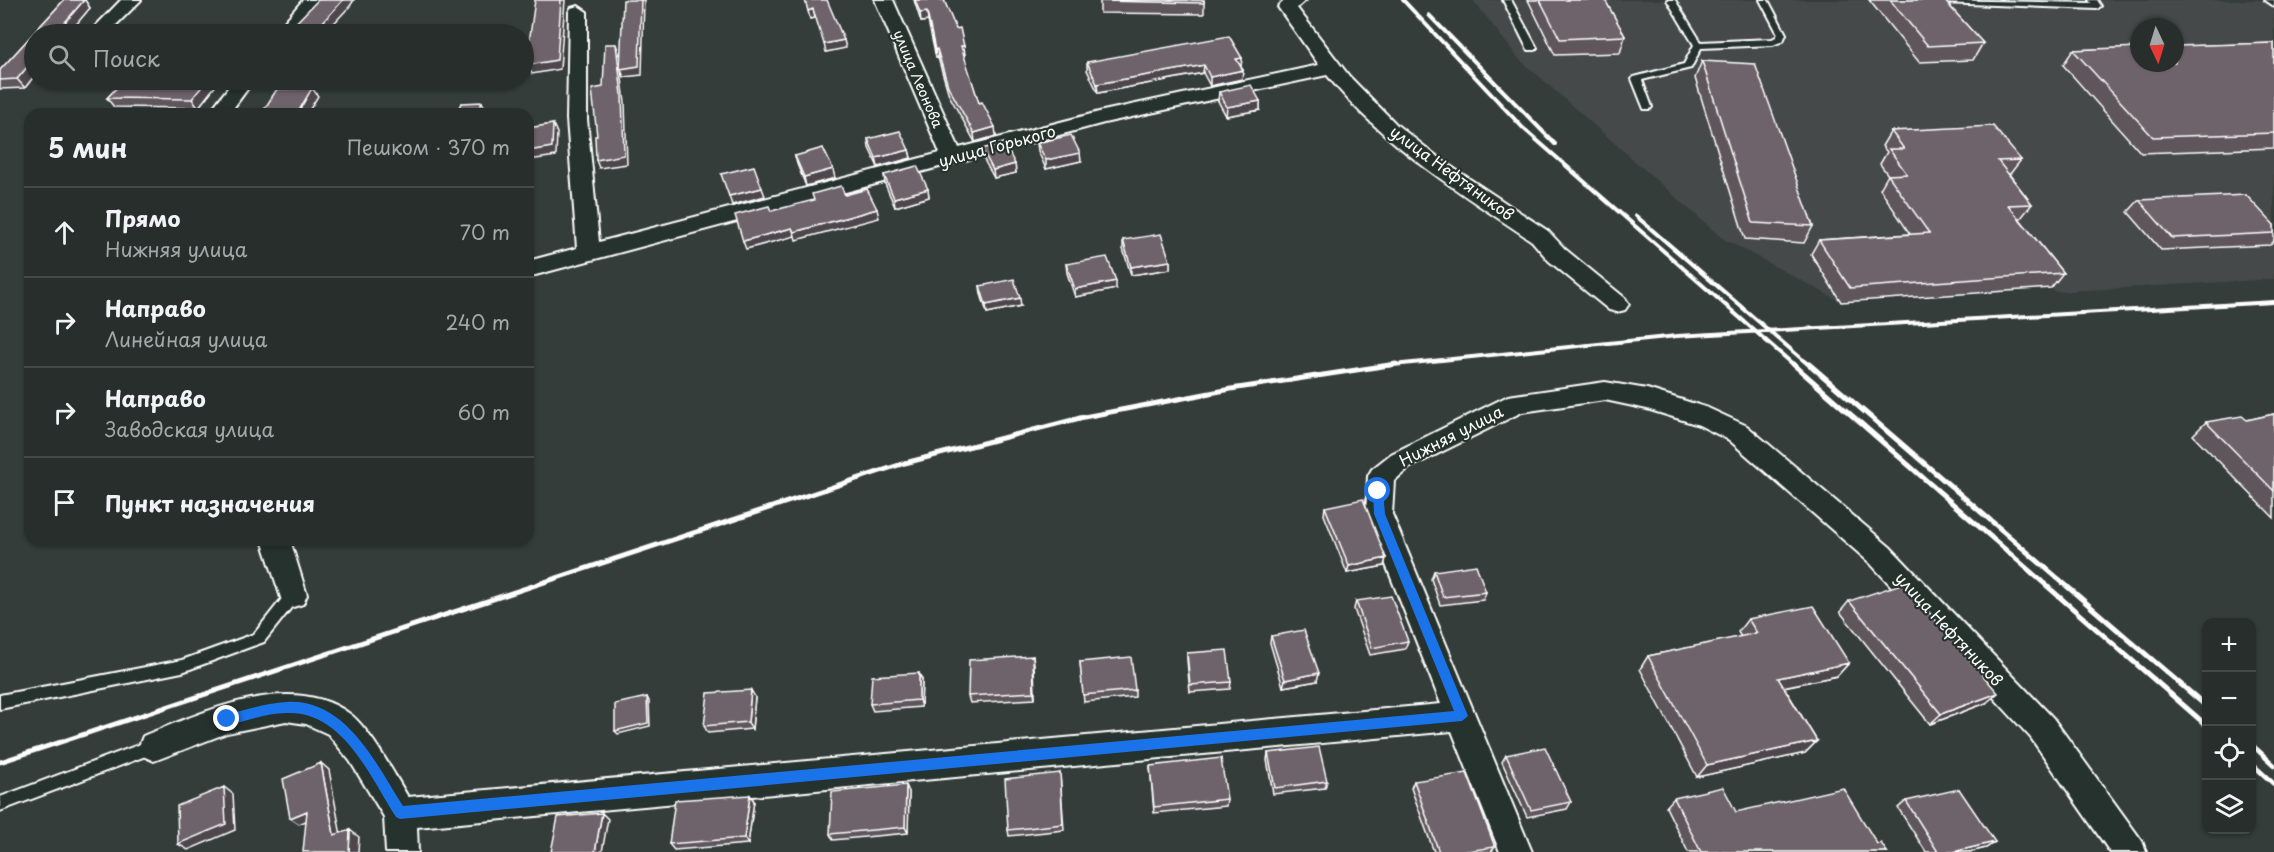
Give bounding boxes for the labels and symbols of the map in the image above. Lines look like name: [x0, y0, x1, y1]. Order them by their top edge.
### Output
north arrow: [2130, 18, 2184, 72]
street label: улица Леонова: [888, 27, 949, 131]
street label: улица Горького: [935, 118, 1058, 172]
street label: улица Нефтяников: [1385, 119, 1520, 226]
street label: Нижняя улица: [1394, 399, 1507, 472]
route start: [1364, 477, 1390, 503]
street label: улица Нефтяников: [1890, 566, 2009, 691]
route end: [213, 705, 239, 731]

